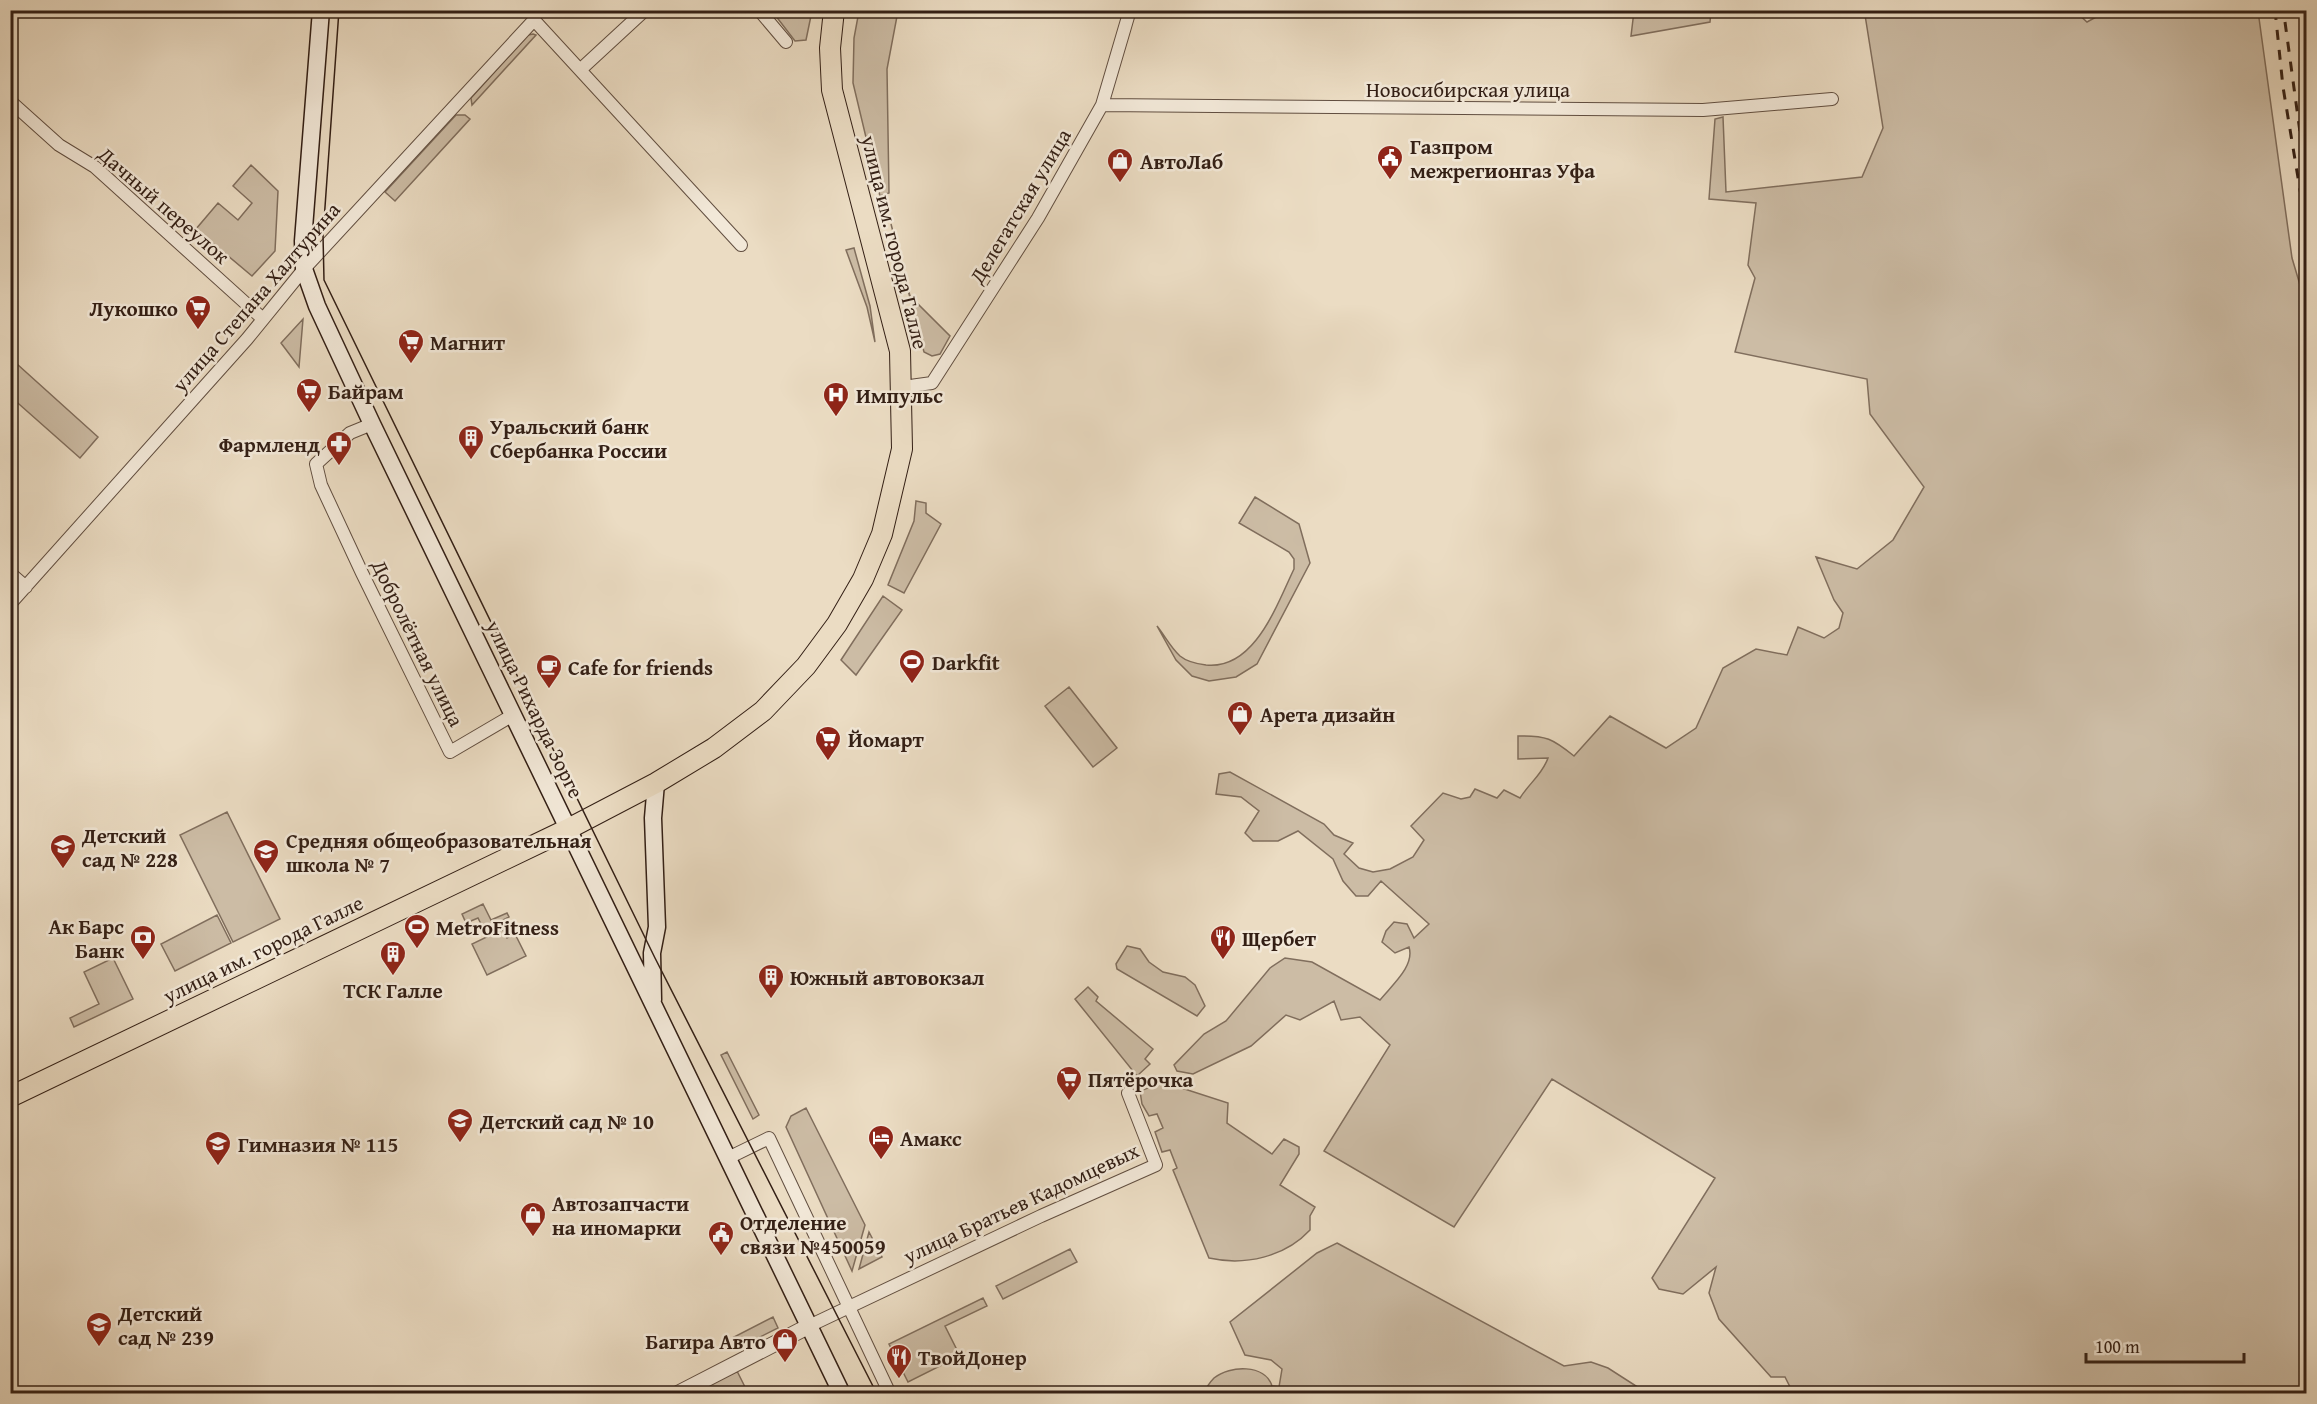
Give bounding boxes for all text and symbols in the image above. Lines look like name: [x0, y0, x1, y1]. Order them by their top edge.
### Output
street label: Новосибирская улица: [1366, 74, 1570, 105]
street label: Делегатская улица: [961, 123, 1079, 290]
street label: улица им. города Галле: [853, 131, 937, 352]
place label: Газпром межрегионгаз Уфа: [1410, 131, 1595, 186]
street label: Дачный переулок: [91, 138, 237, 271]
public building icon: Газпром межрегионгаз Уфа: [1375, 143, 1405, 181]
shop icon: АвтоЛаб: [1105, 146, 1135, 184]
place label: АвтоЛаб: [1140, 146, 1223, 177]
street label: улица Степана Халтурина: [164, 195, 347, 400]
place label: Лукошко: [89, 293, 178, 324]
supermarket icon: Лукошко: [183, 293, 213, 331]
supermarket icon: Магнит: [396, 327, 426, 365]
place label: Магнит: [430, 327, 506, 358]
supermarket icon: Байрам: [294, 376, 324, 414]
place label: Байрам: [328, 376, 404, 407]
hospital icon: Импульс: [821, 380, 851, 418]
place label: Импульс: [856, 380, 943, 411]
place label: Уральский банк Сбербанка России: [490, 411, 667, 466]
building icon: Уральский банк Сбербанка России: [456, 423, 486, 461]
place label: Фармленд: [219, 429, 320, 460]
pharmacy icon: Фармленд: [324, 429, 354, 467]
street label: Добролётная улица: [364, 553, 472, 732]
street label: улица Рихарда Зорге: [478, 614, 592, 803]
sports icon: Darkfit: [897, 647, 927, 685]
place label: Darkfit: [932, 647, 1000, 678]
cafe icon: Cafe for friends: [534, 652, 564, 690]
place label: Cafe for friends: [568, 652, 713, 683]
shop icon: Арета дизайн: [1225, 699, 1255, 737]
place label: Арета дизайн: [1260, 699, 1395, 730]
supermarket icon: Йомарт: [813, 724, 843, 762]
place label: Йомарт: [848, 724, 924, 755]
place label: Детский сад № 228: [81, 820, 178, 875]
place label: Средняя общеобразовательная школа № 7: [286, 825, 592, 880]
school or university icon: Детский сад № 228: [48, 832, 78, 870]
school or university icon: Средняя общеобразовательная школа № 7: [251, 837, 281, 875]
street label: улица им. города Галле: [157, 887, 368, 1011]
place label: Ак Барс Банк: [49, 911, 125, 966]
sports icon: MetroFitness: [402, 912, 432, 950]
place label: MetroFitness: [436, 912, 559, 943]
bank icon: Ак Барс Банк: [128, 923, 158, 961]
restaurant icon: Щербет: [1208, 923, 1238, 961]
place label: Щербет: [1242, 923, 1317, 954]
building icon: ТСК Галле: [378, 939, 408, 977]
building icon: Южный автовокзал: [756, 962, 786, 1000]
place label: Южный автовокзал: [790, 962, 984, 993]
place label: ТСК Галле: [343, 975, 443, 1006]
supermarket icon: Пятёрочка: [1054, 1064, 1084, 1102]
place label: Пятёрочка: [1088, 1064, 1194, 1095]
school or university icon: Детский сад № 10: [445, 1106, 475, 1144]
place label: Детский сад № 10: [479, 1106, 654, 1137]
hotel icon: Амакс: [866, 1123, 896, 1161]
place label: Амакс: [900, 1123, 962, 1154]
school or university icon: Гимназия № 115: [203, 1129, 233, 1167]
place label: Гимназия № 115: [238, 1129, 398, 1160]
street label: улица Братьев Кадомцевых: [897, 1135, 1144, 1272]
place label: Автозапчасти на иномарки: [552, 1188, 689, 1243]
shop icon: Автозапчасти на иномарки: [518, 1200, 548, 1238]
place label: Отделение связи №450059: [740, 1207, 886, 1262]
public building icon: Отделение связи №450059: [706, 1219, 736, 1257]
place label: Детский сад № 239: [117, 1298, 214, 1353]
school or university icon: Детский сад № 239: [84, 1310, 114, 1348]
place label: Багира Авто: [645, 1326, 766, 1357]
shop icon: Багира Авто: [770, 1326, 800, 1364]
scale bar: [2086, 1326, 2244, 1364]
text: 100 m: [2095, 1333, 2140, 1360]
restaurant icon: ТвойДонер: [884, 1342, 914, 1380]
place label: ТвойДонер: [918, 1342, 1027, 1373]

